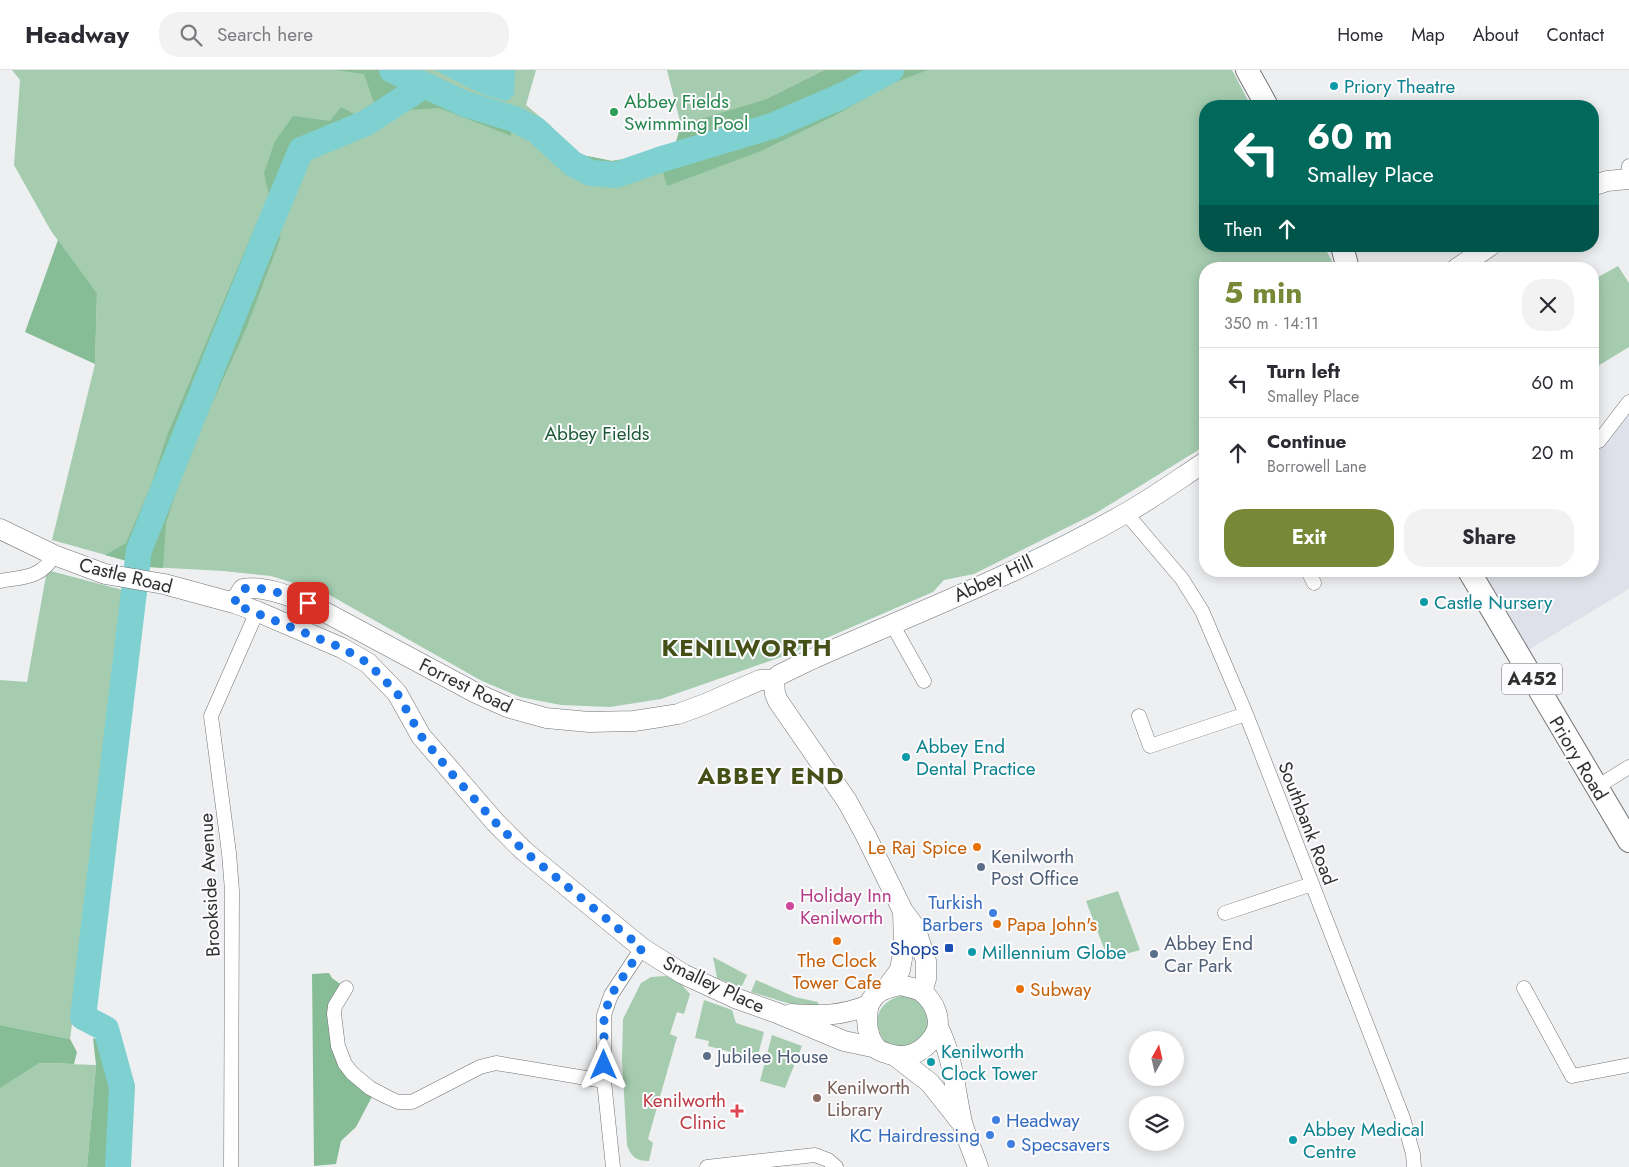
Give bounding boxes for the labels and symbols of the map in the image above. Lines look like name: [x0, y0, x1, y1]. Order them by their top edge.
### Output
place label: Priory Theatre: [1344, 73, 1456, 100]
marker: Priory Theatre: [1328, 80, 1340, 92]
place label: Abbey Fields Swimming Pool: [624, 88, 748, 137]
marker: Abbey Fields Swimming Pool: [608, 106, 620, 118]
park label: Abbey Fields: [545, 420, 650, 447]
street label: Abbey Hill: [949, 548, 1037, 609]
street label: Castle Road: [76, 551, 175, 600]
pin: [287, 582, 329, 624]
place label: Castle Nursery: [1434, 589, 1553, 616]
marker: Castle Nursery: [1418, 596, 1430, 608]
district label: KENILWORTH: [661, 630, 833, 665]
street label: Forrest Road: [415, 651, 517, 720]
road number: A452: [1502, 664, 1562, 694]
street label: Priory Road: [1543, 711, 1614, 805]
place label: Abbey End Dental Practice: [916, 733, 1036, 782]
marker: Abbey End Dental Practice: [900, 751, 912, 763]
district label: ABBEY END: [696, 758, 845, 793]
street label: Southbank Road: [1272, 758, 1343, 889]
street label: Brookside Avenue: [192, 812, 227, 958]
place label: Le Raj Spice: [868, 834, 967, 861]
marker: Le Raj Spice: [971, 841, 983, 853]
place label: Kenilworth Post Office: [991, 843, 1079, 892]
marker: Kenilworth Post Office: [975, 861, 987, 873]
place label: Holiday Inn Kenilworth: [800, 882, 892, 931]
place label: Turkish Barbers: [922, 889, 983, 938]
marker: Holiday Inn Kenilworth: [784, 900, 796, 912]
marker: Turkish Barbers: [987, 907, 999, 919]
place label: Papa John's: [1007, 911, 1097, 938]
marker: Papa John's: [991, 918, 1003, 930]
place label: Abbey End Car Park: [1164, 930, 1253, 979]
marker: The Clock Tower Cafe: [831, 935, 843, 947]
place label: Shops: [890, 935, 939, 962]
place label: Millennium Globe: [982, 939, 1127, 966]
marker: Shops: [943, 942, 955, 954]
marker: Millennium Globe: [966, 946, 978, 958]
place label: The Clock Tower Cafe: [792, 947, 882, 996]
marker: Abbey End Car Park: [1148, 948, 1160, 960]
street label: Smalley Place: [658, 949, 769, 1020]
place label: Subway: [1030, 976, 1092, 1003]
marker: Subway: [1014, 983, 1026, 995]
north arrow: [1129, 1031, 1184, 1086]
position arrow: [577, 1038, 629, 1090]
place label: Kenilworth Clock Tower: [941, 1038, 1038, 1087]
place label: Jubilee House: [714, 1043, 829, 1070]
marker: Jubilee House: [701, 1050, 713, 1062]
marker: Kenilworth Clock Tower: [925, 1056, 937, 1068]
place label: Kenilworth Library: [827, 1074, 910, 1123]
place label: Kenilworth Clinic: [643, 1087, 726, 1136]
marker: Kenilworth Library: [811, 1092, 823, 1104]
marker: Kenilworth Clinic: [730, 1104, 744, 1118]
place label: Headway: [1006, 1107, 1080, 1134]
marker: Headway: [990, 1114, 1002, 1126]
place label: Abbey Medical Centre: [1303, 1116, 1424, 1165]
place label: KC Hairdressing: [849, 1122, 980, 1149]
marker: KC Hairdressing: [984, 1129, 996, 1141]
place label: Specsavers: [1021, 1131, 1110, 1158]
marker: Abbey Medical Centre: [1287, 1134, 1299, 1146]
marker: Specsavers: [1005, 1138, 1017, 1150]

